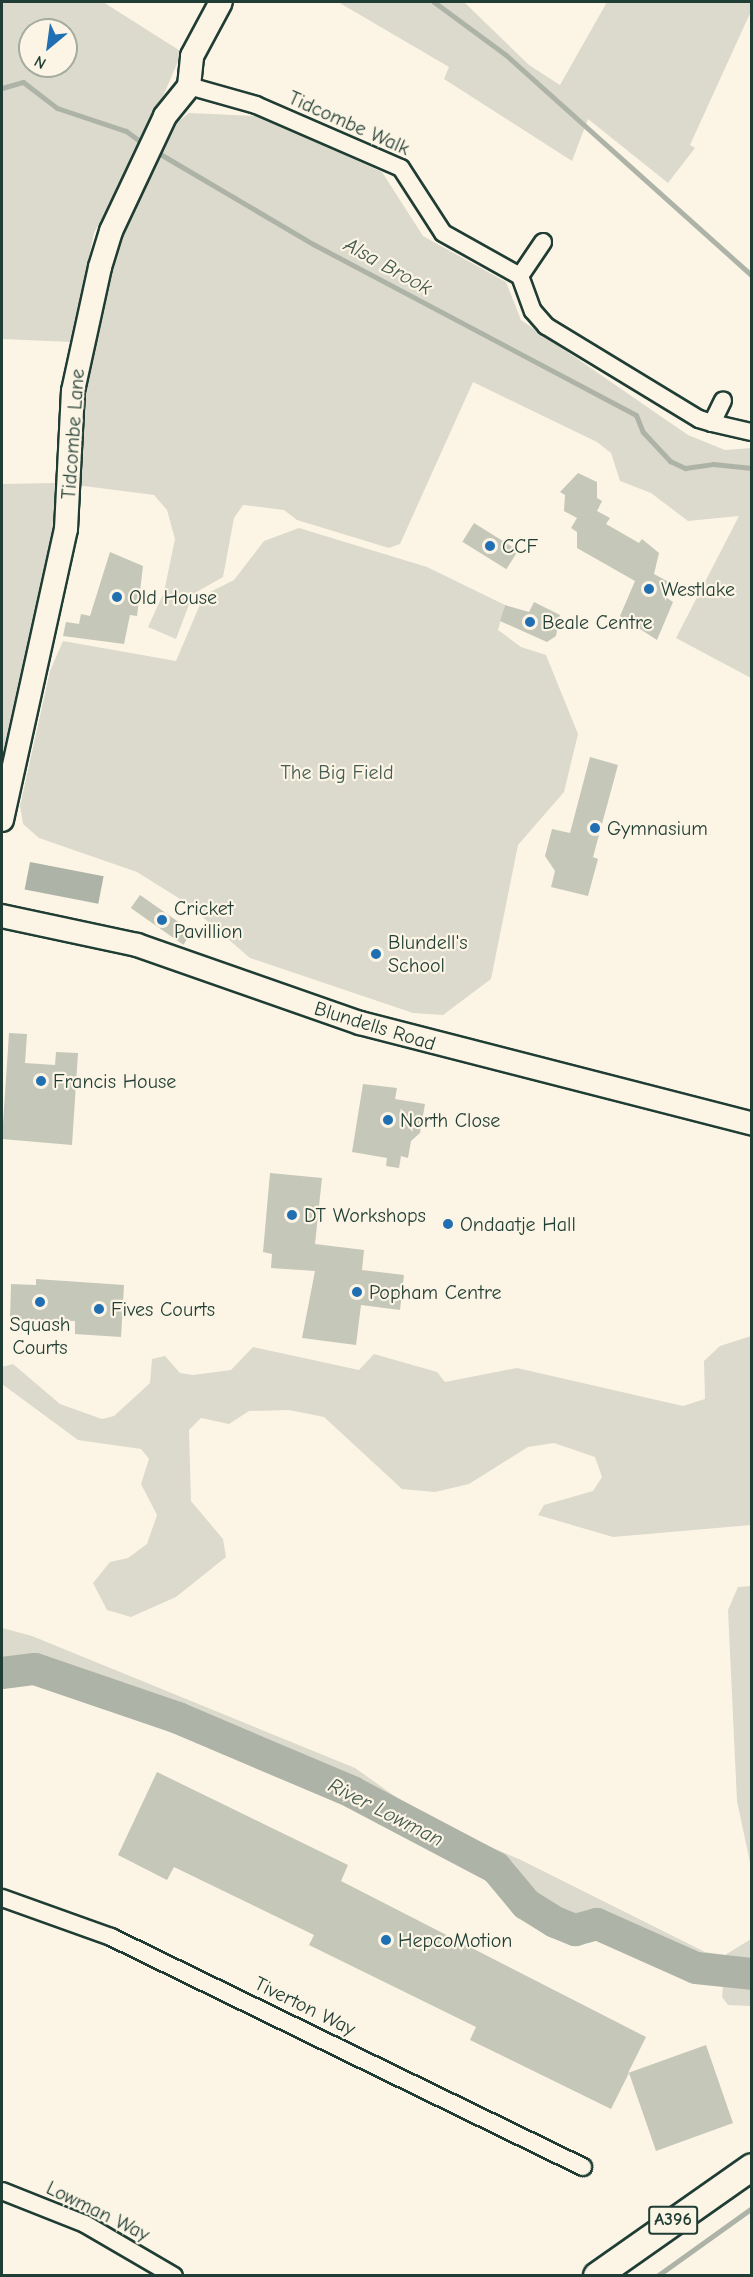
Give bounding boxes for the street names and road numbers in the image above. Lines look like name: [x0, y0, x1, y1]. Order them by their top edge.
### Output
street label: Tidcombe Walk: [285, 86, 413, 160]
street label: Tidcombe Lane: [56, 368, 90, 500]
street label: Blundells Road: [311, 996, 439, 1056]
street label: Tiverton Way: [250, 1971, 360, 2041]
street label: Lowman Way: [42, 2176, 154, 2246]
road number: A396: [648, 2205, 698, 2235]

